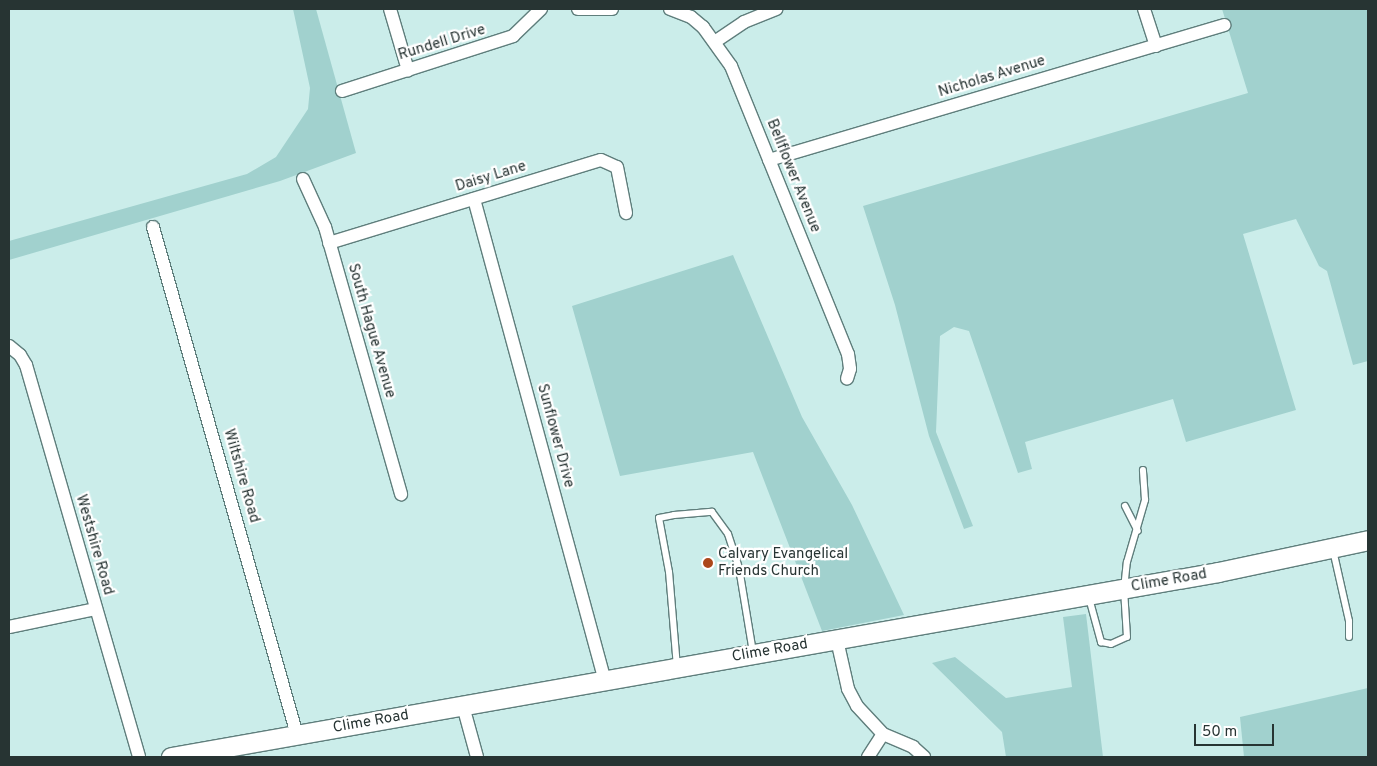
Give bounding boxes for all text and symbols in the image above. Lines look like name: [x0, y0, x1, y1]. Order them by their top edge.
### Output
street label: Rundell Drive: [396, 21, 488, 65]
street label: Nicholas Avenue: [936, 52, 1048, 102]
street label: Bellflower Avenue: [762, 116, 824, 236]
street label: Daisy Lane: [453, 158, 529, 196]
street label: South Hague Avenue: [343, 261, 399, 401]
street label: Sunflower Drive: [532, 382, 578, 490]
street label: Wiltshire Road: [219, 427, 263, 525]
street label: Westshire Road: [71, 493, 117, 597]
place label: Calvary Evangelical Friends Church: [718, 545, 848, 580]
marker: Calvary Evangelical Friends Church: [702, 557, 714, 569]
street label: Clime Road: [1130, 565, 1208, 597]
street label: Clime Road: [731, 635, 809, 667]
street label: Clime Road: [332, 706, 410, 738]
scale bar: [1197, 714, 1277, 746]
text: 50 m: [1202, 723, 1237, 742]

